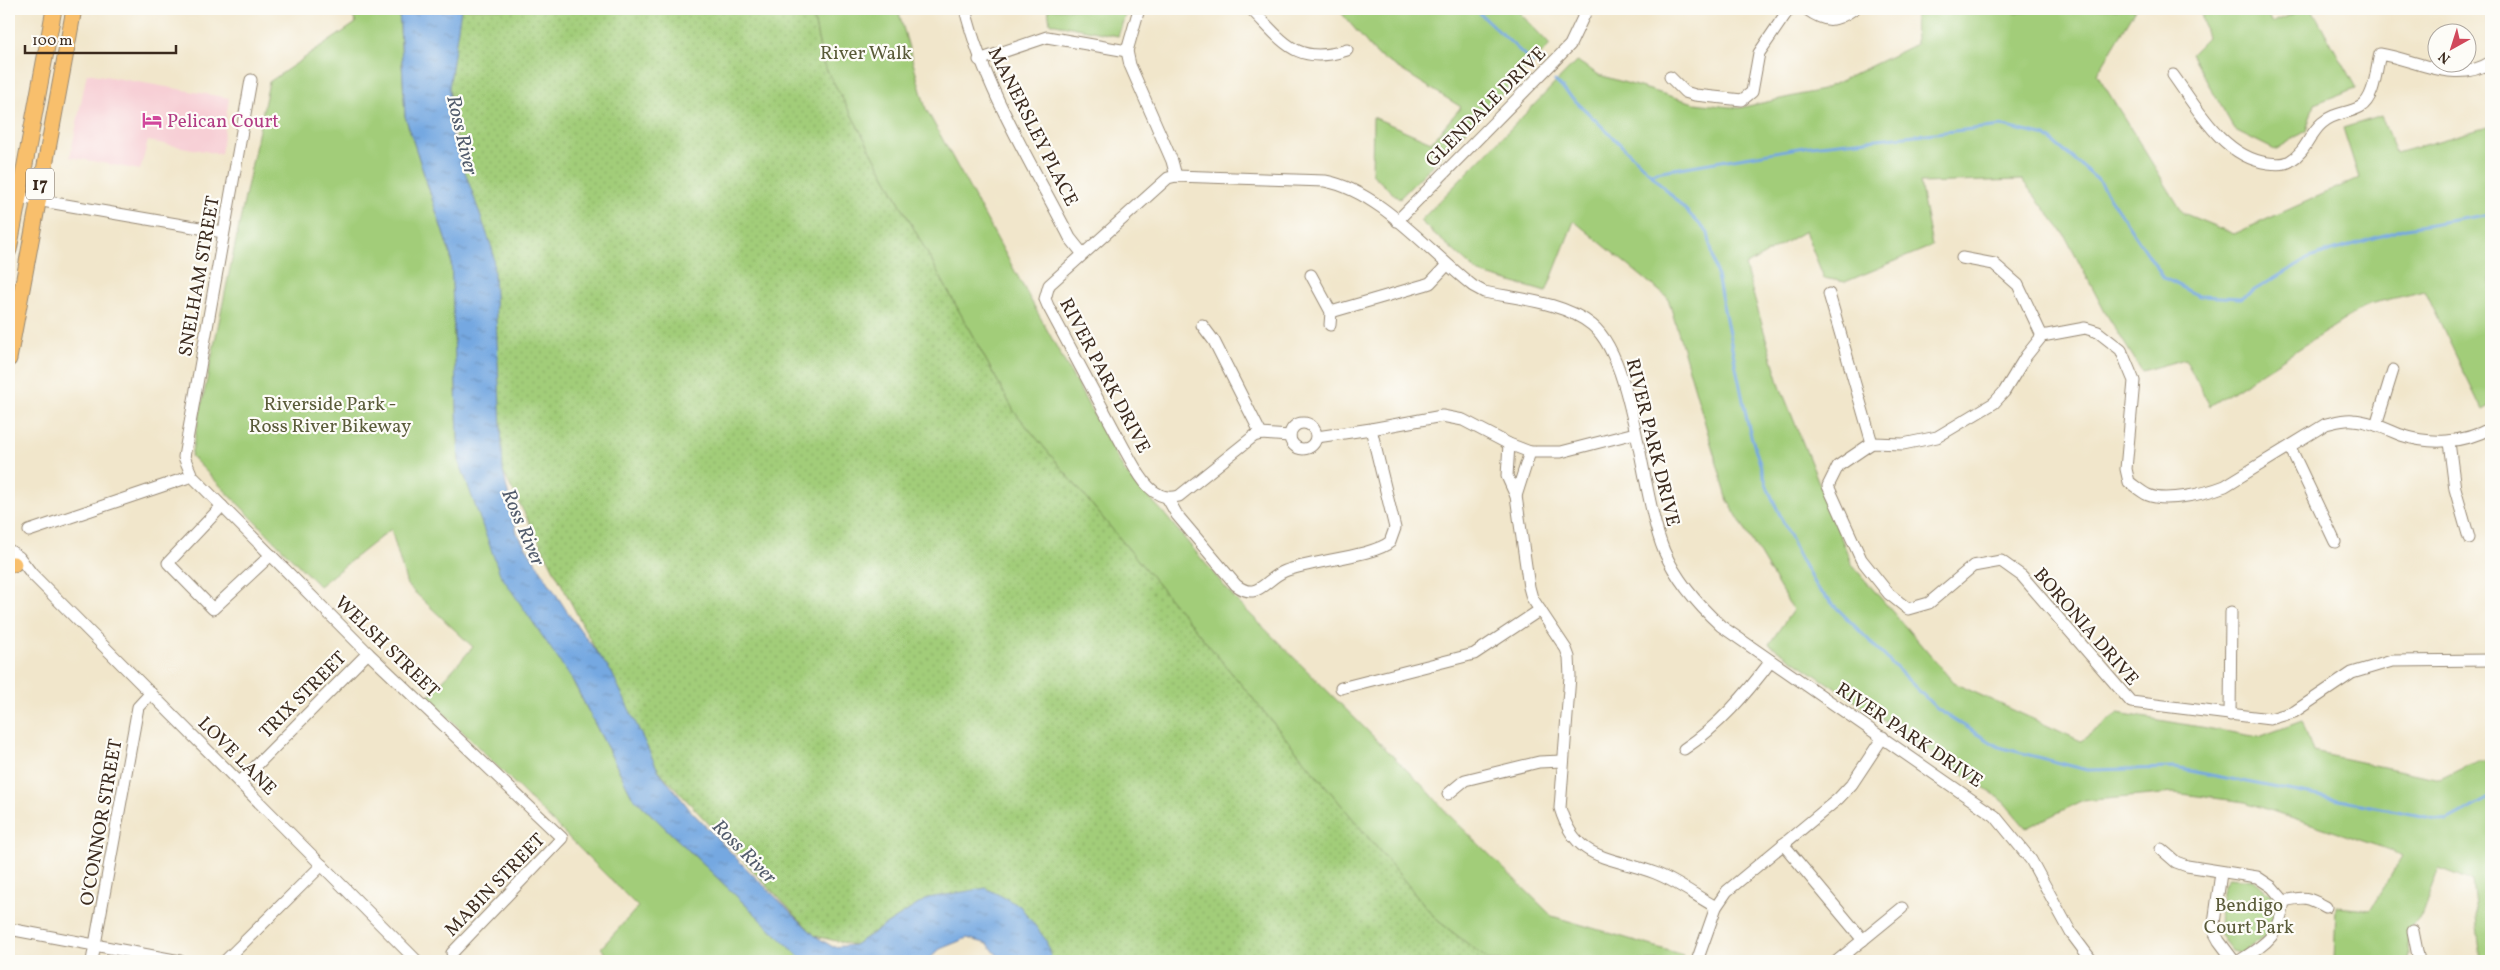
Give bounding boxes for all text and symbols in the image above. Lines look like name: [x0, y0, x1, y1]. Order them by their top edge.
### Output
scale bar: [25, 22, 176, 54]
north arrow: [2428, 22, 2478, 72]
text: 100 m: [32, 31, 72, 52]
park label: River Walk: [820, 41, 912, 67]
street label: GLENDALE DRIVE: [1420, 41, 1552, 173]
street label: MANERSLEY PLACE: [981, 43, 1084, 211]
text: N: [2435, 46, 2455, 68]
water label: Ross River: [438, 93, 484, 179]
hotel icon: Pelican Court: [141, 109, 163, 131]
place label: Pelican Court: [167, 109, 279, 135]
road number: 17: [26, 168, 54, 200]
street label: SNELHAM STREET: [173, 194, 227, 359]
street label: RIVER PARK DRIVE: [1052, 294, 1156, 458]
street label: RIVER PARK DRIVE: [1619, 356, 1685, 529]
park label: Riverside Park - Ross River Bikeway: [249, 392, 411, 440]
water label: Ross River: [493, 485, 551, 571]
street label: BORONIA DRIVE: [2027, 563, 2144, 692]
street label: WELSH STREET: [328, 591, 445, 704]
street label: TRIX STREET: [254, 646, 353, 745]
street label: RIVER PARK DRIVE: [1830, 677, 1988, 795]
street label: LOVE LANE: [191, 711, 282, 802]
street label: O'CONNOR STREET: [74, 737, 129, 908]
water label: Ross River: [705, 814, 783, 891]
street label: MABIN STREET: [439, 828, 551, 943]
park label: Bendigo Court Park: [2204, 893, 2294, 941]

